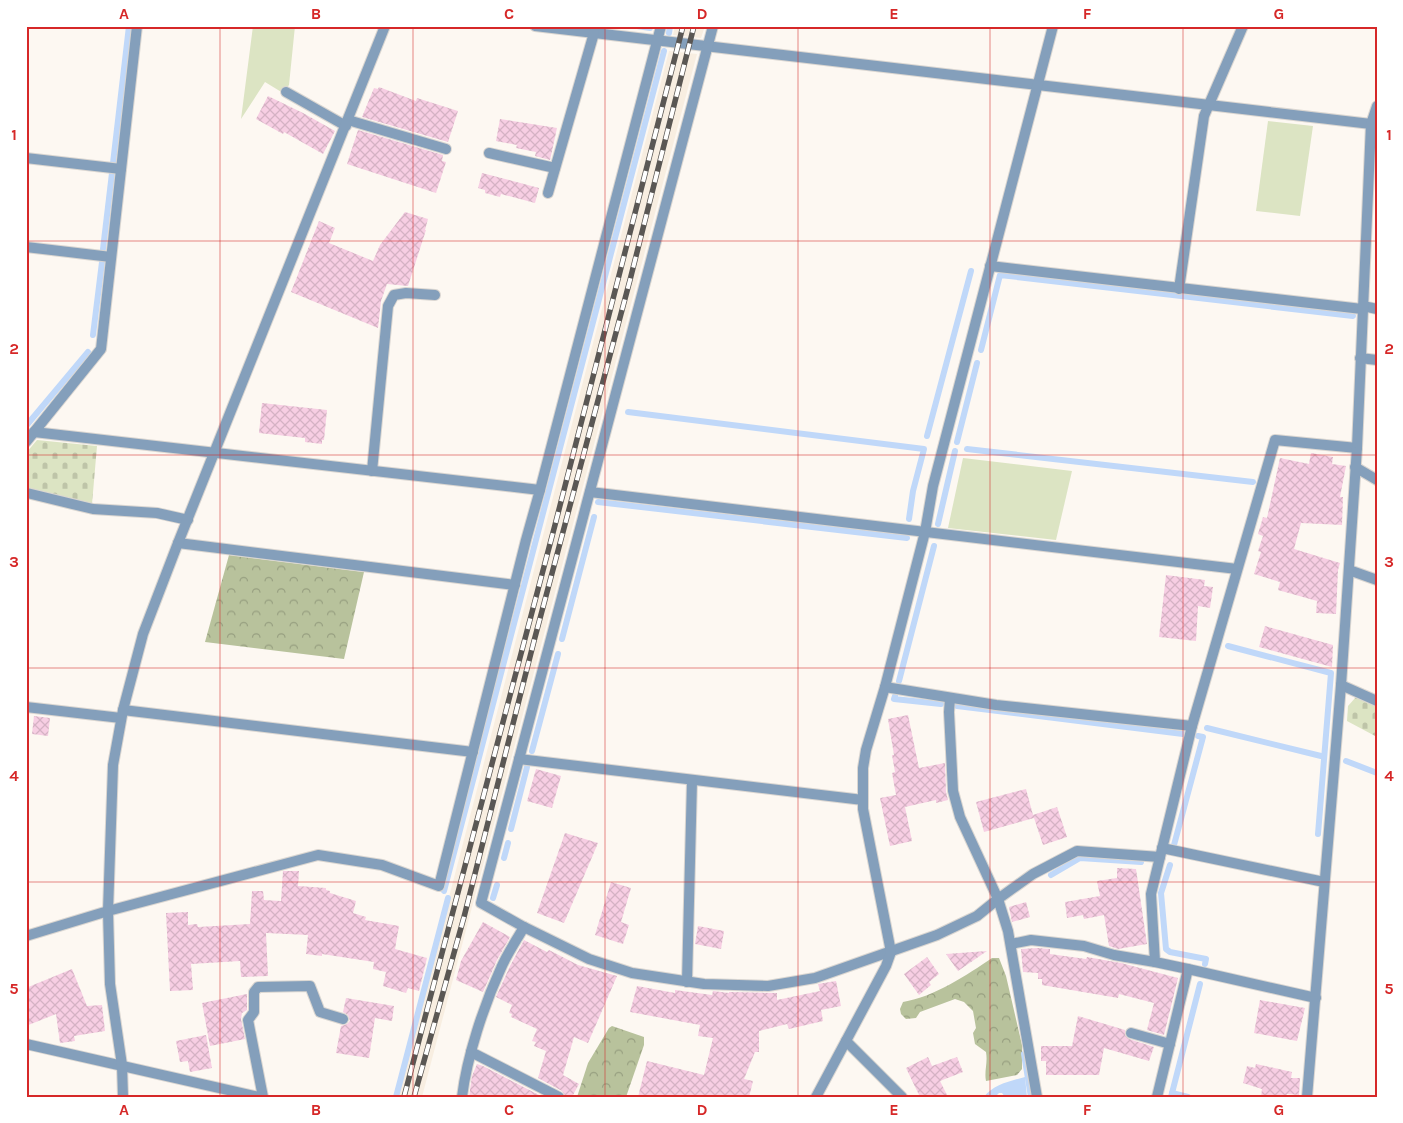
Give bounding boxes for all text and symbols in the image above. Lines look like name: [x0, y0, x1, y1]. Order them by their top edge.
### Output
text: A: [119, 4, 129, 23]
text: B: [311, 4, 321, 23]
text: C: [504, 4, 514, 23]
text: D: [697, 4, 708, 23]
text: E: [889, 4, 899, 23]
text: F: [1083, 4, 1092, 23]
text: G: [1274, 4, 1284, 23]
text: 1: [11, 125, 17, 144]
text: 1: [1386, 125, 1392, 144]
text: 2: [9, 339, 19, 358]
text: 2: [1384, 339, 1394, 358]
text: 3: [9, 552, 19, 571]
text: 3: [1384, 552, 1394, 571]
text: 4: [9, 766, 19, 785]
text: 4: [1384, 766, 1394, 785]
text: 5: [9, 979, 19, 998]
text: 5: [1384, 979, 1394, 998]
text: A: [119, 1100, 129, 1119]
text: B: [311, 1100, 321, 1119]
text: C: [504, 1100, 514, 1119]
text: D: [697, 1100, 708, 1119]
text: E: [889, 1100, 899, 1119]
text: F: [1083, 1100, 1092, 1119]
text: G: [1274, 1100, 1284, 1119]

